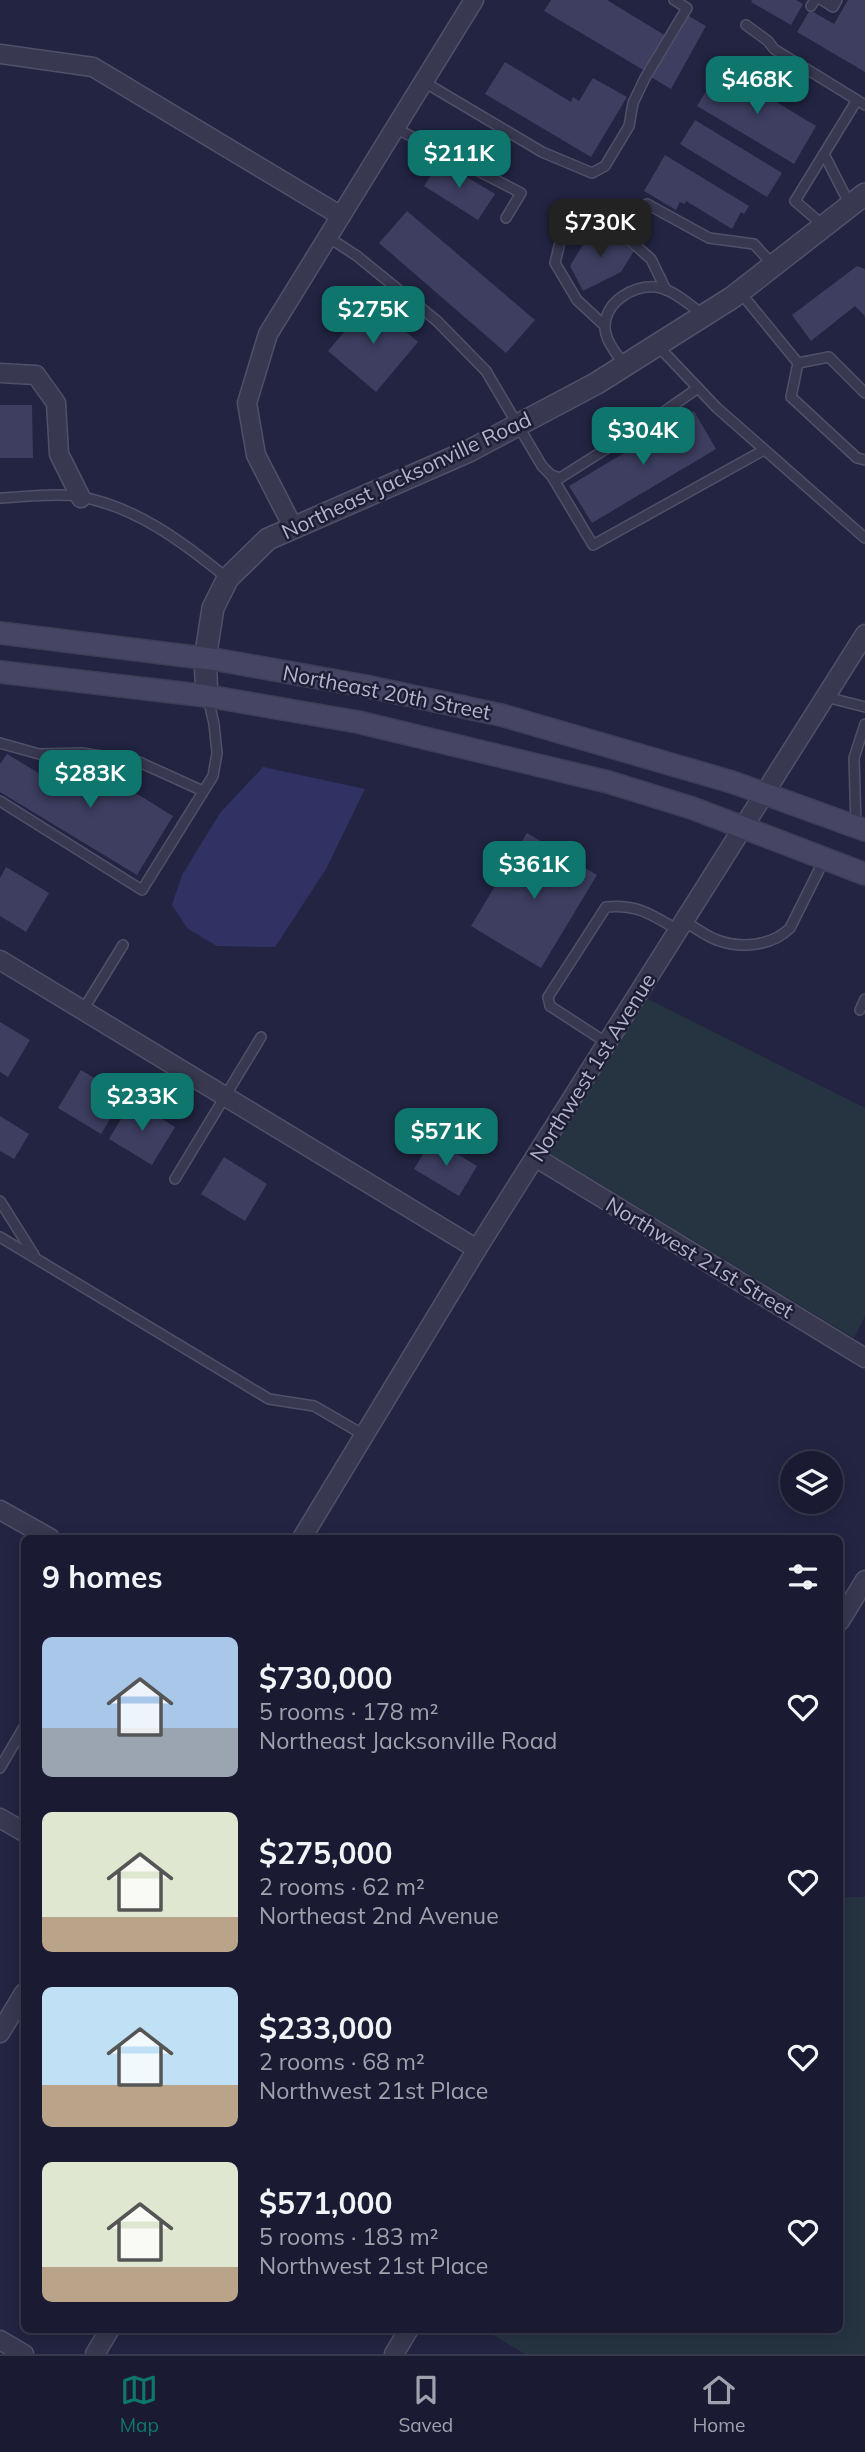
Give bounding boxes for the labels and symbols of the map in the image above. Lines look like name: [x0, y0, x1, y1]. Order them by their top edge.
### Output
pin: $468K: [708, 57, 806, 116]
pin: $211K: [410, 130, 508, 190]
pin: $730K: [551, 200, 649, 259]
pin: $275K: [324, 286, 422, 346]
street label: Northeast Jacksonville Road: [277, 406, 535, 544]
pin: $304K: [594, 407, 692, 467]
street label: Northeast 20th Street: [281, 659, 493, 725]
pin: $283K: [41, 750, 139, 810]
pin: $361K: [485, 842, 583, 901]
street label: Northwest 1st Avenue: [523, 968, 661, 1166]
pin: $233K: [93, 1074, 191, 1133]
pin: $571K: [397, 1108, 495, 1168]
street label: Northwest 21st Street: [601, 1191, 799, 1323]

